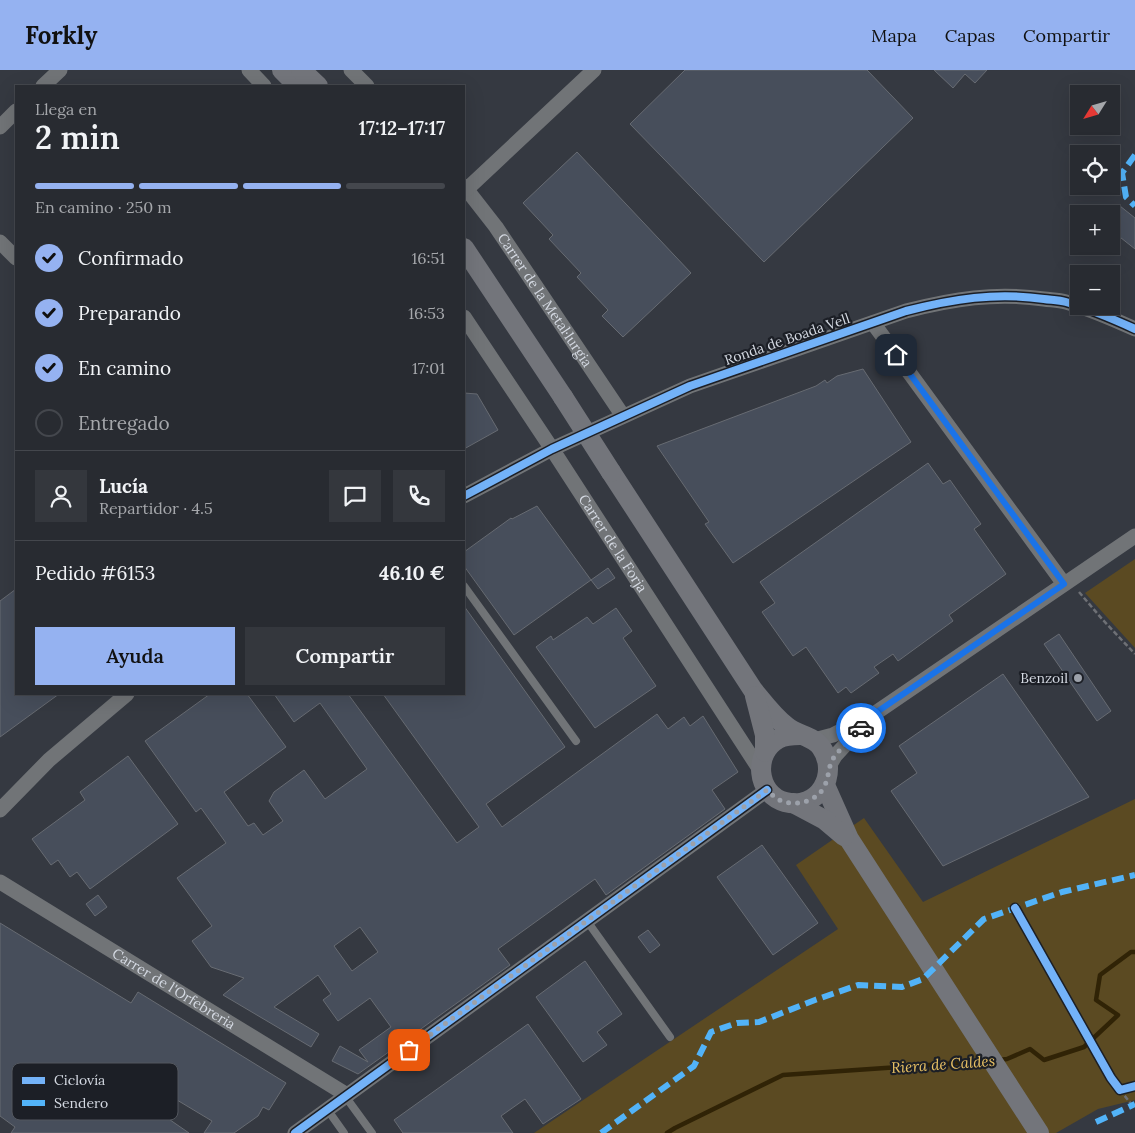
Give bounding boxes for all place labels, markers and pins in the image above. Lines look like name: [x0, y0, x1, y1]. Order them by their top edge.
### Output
pin: [875, 334, 917, 376]
place label: Benzoil: [1020, 669, 1068, 687]
marker: Benzoil: [1072, 672, 1084, 684]
pin: [388, 1029, 430, 1071]

